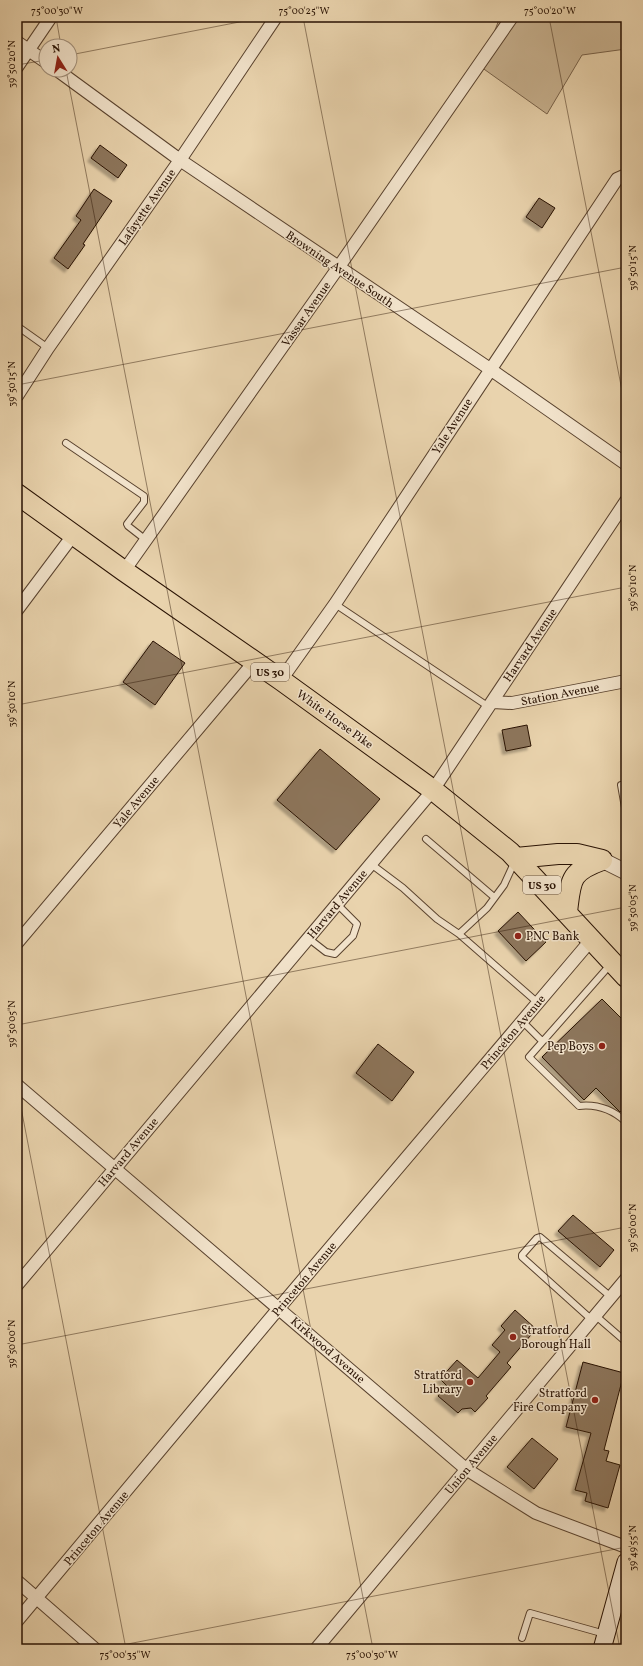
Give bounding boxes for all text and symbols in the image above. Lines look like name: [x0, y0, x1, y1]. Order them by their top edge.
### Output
text: 75°00'30"W: [31, 4, 83, 18]
text: 75°00'25"W: [278, 4, 330, 18]
text: 75°00'20"W: [524, 4, 576, 18]
north arrow: [38, 38, 78, 78]
text: 39°50'20"N: [5, 39, 19, 88]
text: N: [51, 42, 62, 58]
street label: Lafayette Avenue: [115, 166, 180, 249]
street label: Browning Avenue South: [282, 228, 397, 312]
text: 39°50'15"N: [626, 245, 640, 291]
street label: Vassar Avenue: [278, 279, 335, 350]
text: 39°50'15"N: [5, 361, 19, 407]
street label: Yale Avenue: [429, 395, 477, 458]
text: 39°50'10"N: [626, 564, 640, 611]
street label: Harvard Avenue: [500, 605, 562, 686]
road number: US 30: [251, 663, 289, 681]
street label: Station Avenue: [520, 679, 601, 710]
text: 39°50'10"N: [5, 680, 19, 727]
street label: White Horse Pike: [293, 687, 376, 753]
street label: Yale Avenue: [110, 773, 164, 832]
street label: Harvard Avenue: [304, 866, 372, 943]
road number: US 30: [523, 876, 561, 894]
text: 39°50'05"N: [626, 884, 640, 932]
place label: PNC Bank: [526, 929, 580, 945]
marker: PNC Bank: [513, 931, 523, 941]
street label: Princeton Avenue: [478, 992, 550, 1073]
text: 39°50'05"N: [5, 1000, 19, 1048]
place label: Pep Boys: [547, 1039, 594, 1055]
marker: Pep Boys: [597, 1041, 607, 1051]
street label: Harvard Avenue: [95, 1114, 163, 1191]
text: 39°50'00"N: [626, 1203, 640, 1252]
street label: Princeton Avenue: [269, 1239, 341, 1320]
street label: Kirkwood Avenue: [287, 1314, 368, 1388]
text: 39°50'00"N: [5, 1319, 19, 1368]
place label: Stratford Borough Hall: [521, 1323, 591, 1353]
marker: Stratford Borough Hall: [508, 1332, 518, 1342]
place label: Stratford Library: [414, 1368, 463, 1398]
marker: Stratford Library: [465, 1377, 475, 1387]
place label: Stratford Fire Company: [513, 1386, 588, 1416]
marker: Stratford Fire Company: [590, 1395, 600, 1405]
street label: Union Avenue: [442, 1431, 502, 1498]
street label: Princeton Avenue: [61, 1488, 133, 1569]
text: 39°49'55"N: [626, 1524, 640, 1571]
text: 75°00'35"W: [99, 1648, 151, 1662]
text: 75°00'30"W: [346, 1648, 398, 1662]

